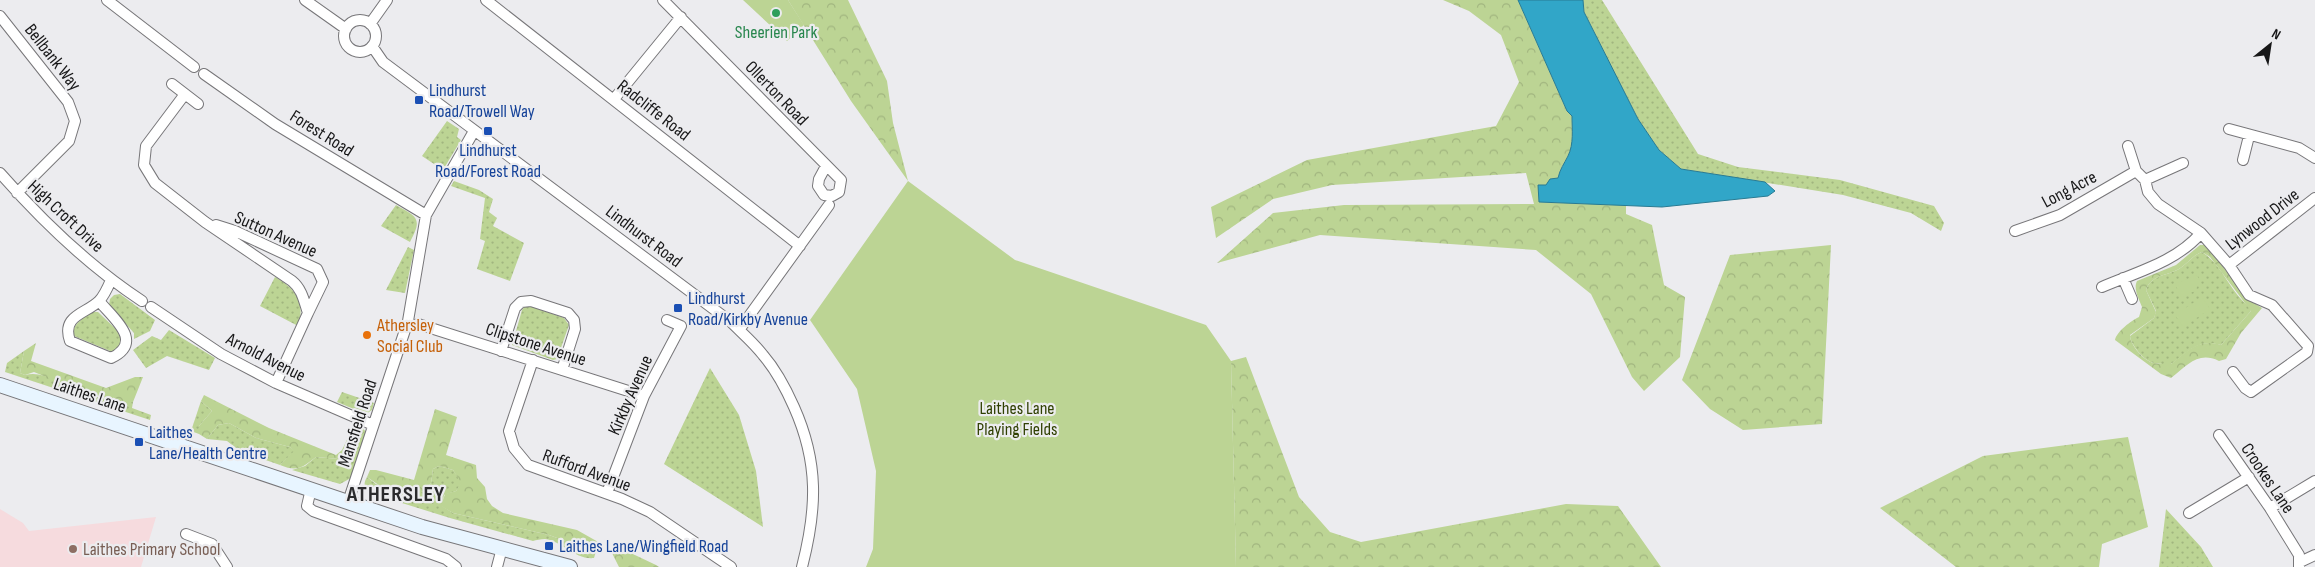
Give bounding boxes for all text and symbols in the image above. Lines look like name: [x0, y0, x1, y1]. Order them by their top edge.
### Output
marker: Sheerien Park: [770, 7, 782, 19]
street label: Bellbank Way: [20, 20, 85, 95]
north arrow: [2245, 20, 2295, 70]
place label: Sheerien Park: [735, 22, 817, 43]
text: N: [2269, 25, 2284, 43]
street label: Ollerton Road: [741, 57, 813, 130]
street label: Radcliffe Road: [613, 75, 694, 145]
place label: Lindhurst Road/Trowell Way: [429, 80, 535, 122]
marker: Lindhurst Road/Trowell Way: [413, 94, 425, 106]
street label: Forest Road: [286, 106, 357, 161]
marker: Lindhurst Road/Forest Road: [482, 125, 494, 137]
place label: Lindhurst Road/Forest Road: [435, 140, 541, 182]
street label: Long Acre: [2038, 166, 2100, 213]
street label: High Croft Drive: [23, 176, 108, 257]
street label: Lynwood Drive: [2221, 184, 2303, 255]
street label: Lindhurst Road: [601, 201, 686, 272]
street label: Sutton Avenue: [231, 207, 320, 262]
place label: Lindhurst Road/Kirkby Avenue: [688, 288, 808, 330]
marker: Lindhurst Road/Kirkby Avenue: [672, 302, 684, 314]
place label: Athersley Social Club: [376, 315, 443, 357]
street label: Clipstone Avenue: [483, 318, 589, 371]
street label: Arnold Avenue: [222, 328, 309, 386]
marker: Athersley Social Club: [361, 329, 373, 341]
street label: Kirkby Avenue: [604, 352, 657, 438]
street label: Laithes Lane: [51, 373, 129, 418]
street label: Mansfield Road: [333, 377, 381, 469]
park label: Laithes Lane Playing Fields: [977, 398, 1057, 440]
place label: Laithes Lane/Health Centre: [149, 422, 267, 464]
marker: Laithes Lane/Health Centre: [133, 436, 145, 448]
street label: Crookes Lane: [2236, 439, 2299, 517]
street label: Rufford Avenue: [540, 445, 634, 496]
district label: ATHERSLEY: [346, 481, 445, 508]
place label: Laithes Lane/Wingfield Road: [559, 536, 729, 557]
place label: Laithes Primary School: [83, 539, 220, 560]
marker: Laithes Lane/Wingfield Road: [543, 540, 555, 552]
marker: Laithes Primary School: [67, 543, 79, 555]

